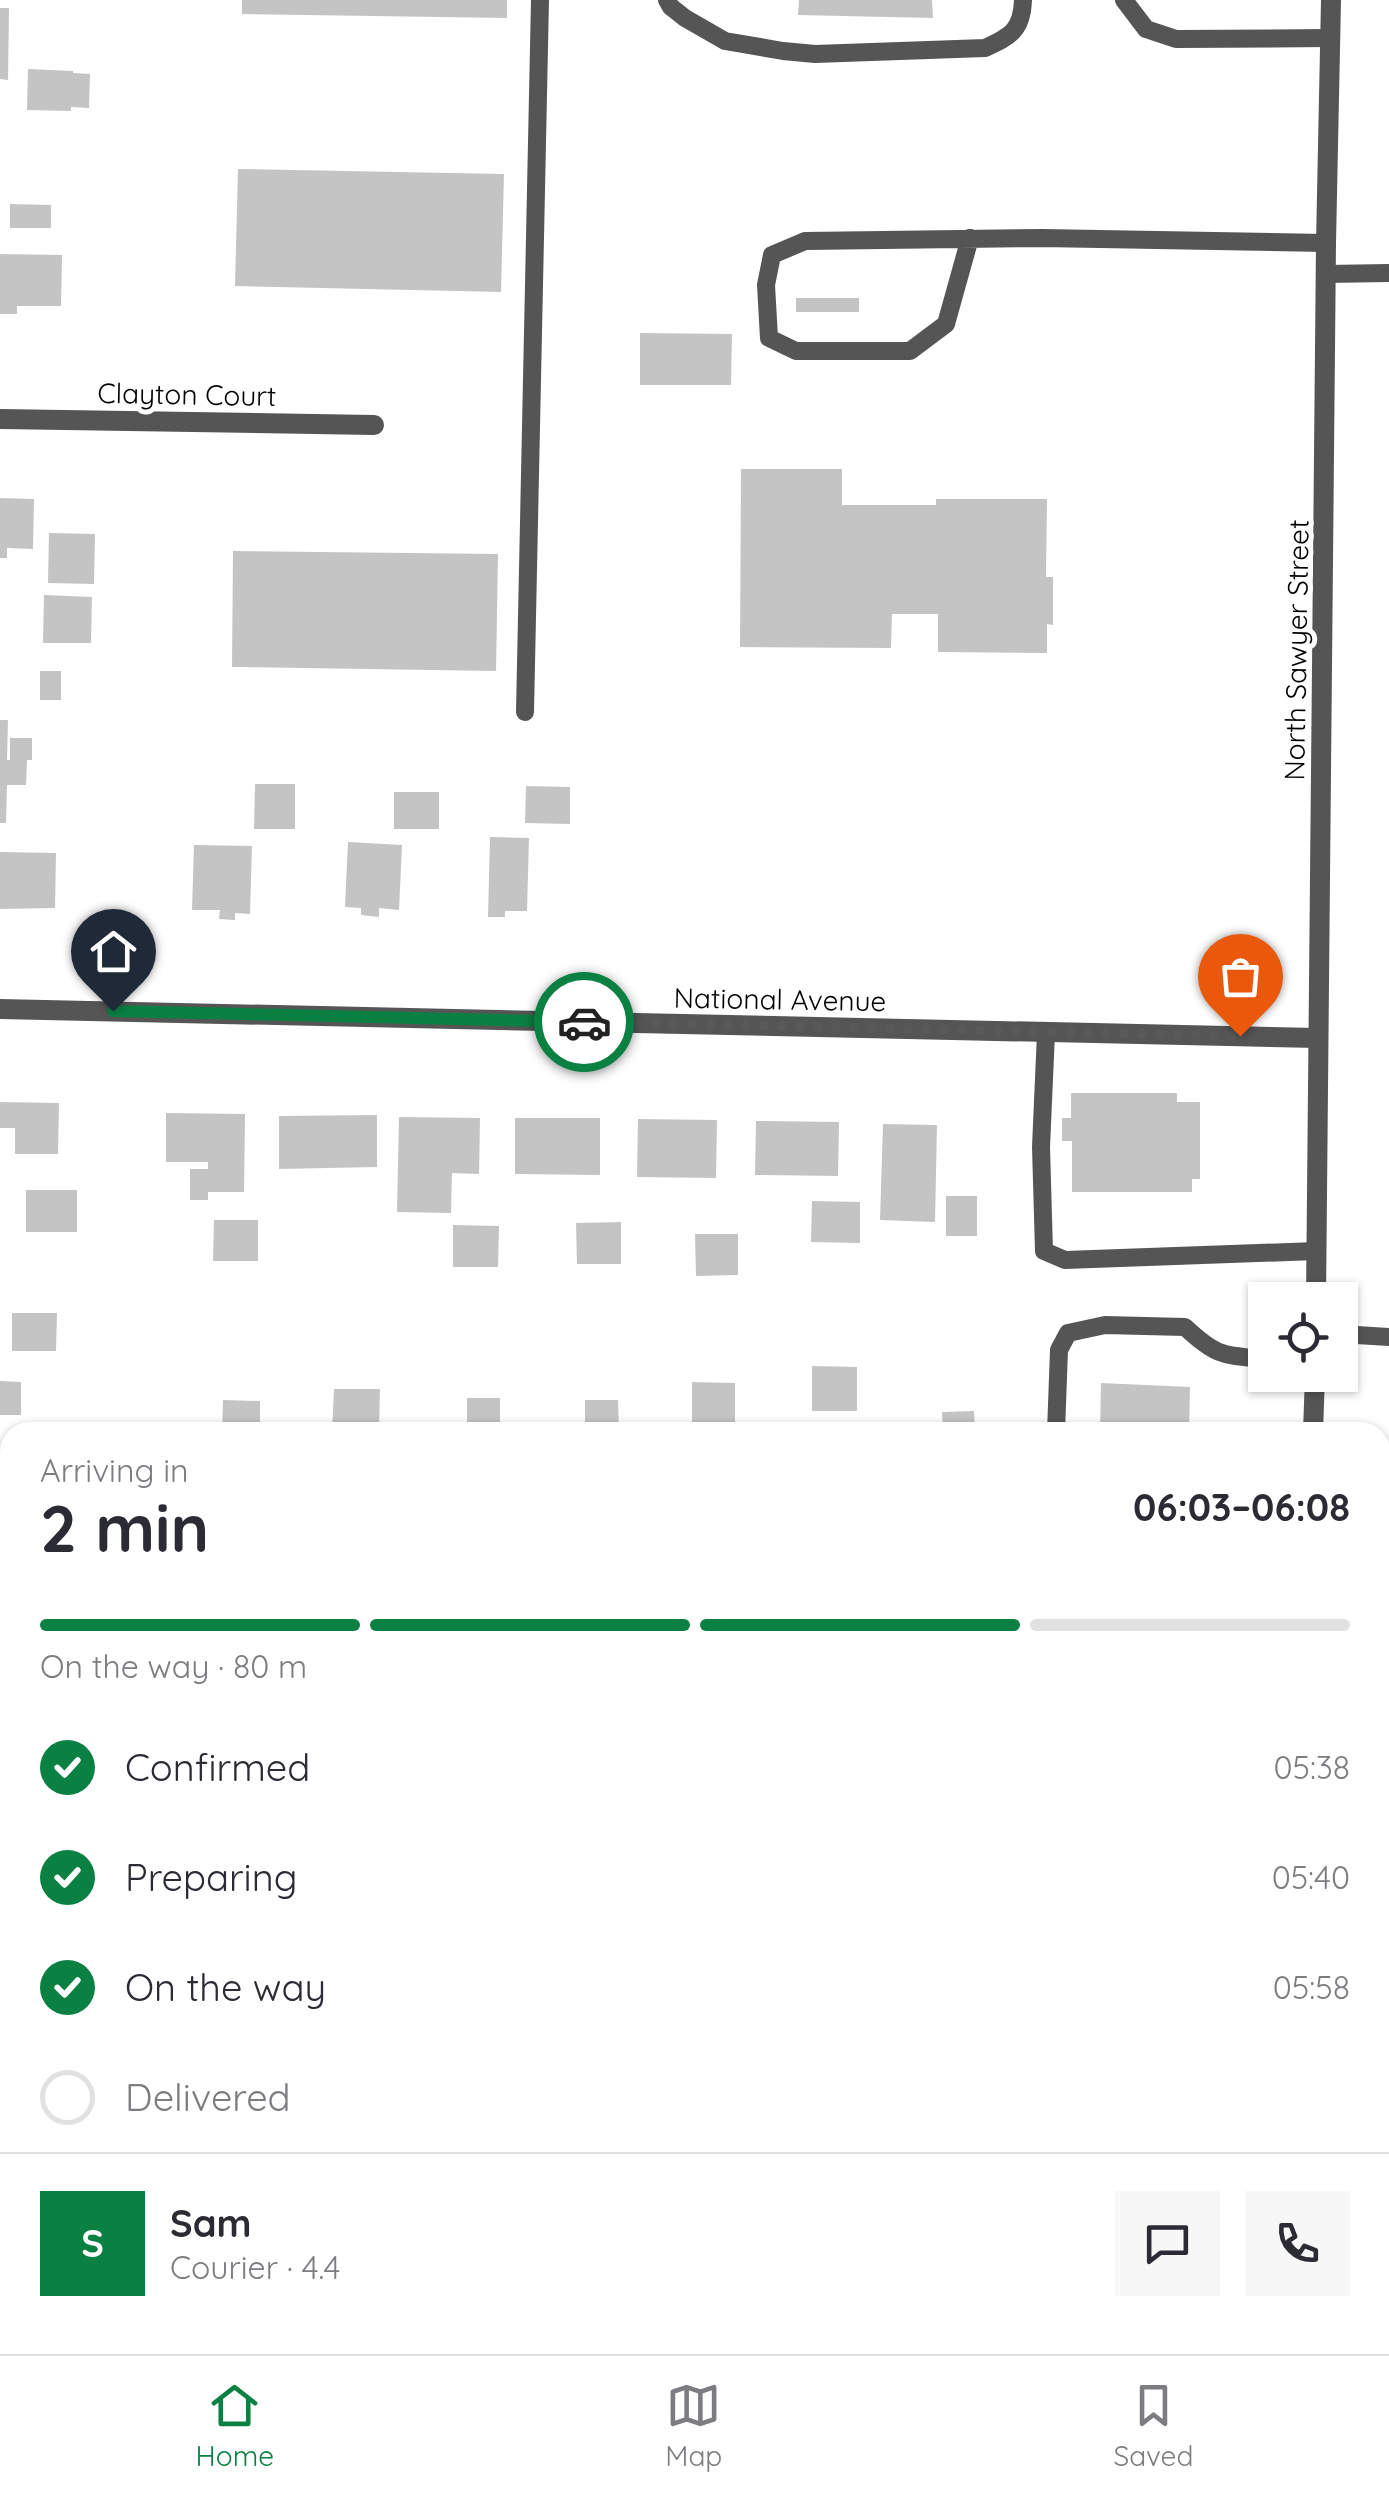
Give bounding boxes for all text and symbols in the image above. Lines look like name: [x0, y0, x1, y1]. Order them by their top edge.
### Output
street label: Clayton Court: [97, 375, 277, 413]
street label: North Sawyer Street: [1276, 519, 1316, 781]
pin: [71, 909, 156, 1012]
icon: home: [86, 924, 141, 979]
pin: [1198, 934, 1283, 1037]
icon: bag: [1213, 949, 1268, 1004]
courier: [534, 972, 634, 1072]
street label: National Avenue: [673, 980, 887, 1018]
icon: car: [557, 995, 612, 1050]
map controls: [1248, 1282, 1358, 1392]
button: locate: [1248, 1282, 1358, 1392]
text: Arriving in: [40, 1450, 189, 1490]
text: 06:03–06:08: [1133, 1483, 1350, 1531]
text: 2 min: [40, 1487, 209, 1568]
text: On the way · 80 m: [40, 1646, 307, 1686]
icon: check: [40, 1740, 95, 1795]
text: Confirmed: [125, 1743, 310, 1791]
text: 05:38: [1273, 1747, 1350, 1787]
icon: check: [40, 1850, 95, 1905]
text: Preparing: [125, 1853, 297, 1901]
text: 05:40: [1272, 1857, 1350, 1897]
icon: check: [40, 1960, 95, 2015]
text: On the way: [125, 1963, 326, 2011]
text: 05:58: [1273, 1967, 1350, 2007]
text: Delivered: [125, 2073, 291, 2121]
button: chat: [1115, 2191, 1220, 2296]
button: phone: [1245, 2191, 1350, 2296]
text: Sam: [170, 2199, 252, 2247]
text: S: [81, 2219, 104, 2267]
text: Courier · 4.4: [170, 2247, 340, 2287]
tab: Home: [196, 2378, 274, 2473]
tab: Map: [665, 2378, 722, 2473]
tab: Saved: [1114, 2378, 1193, 2473]

